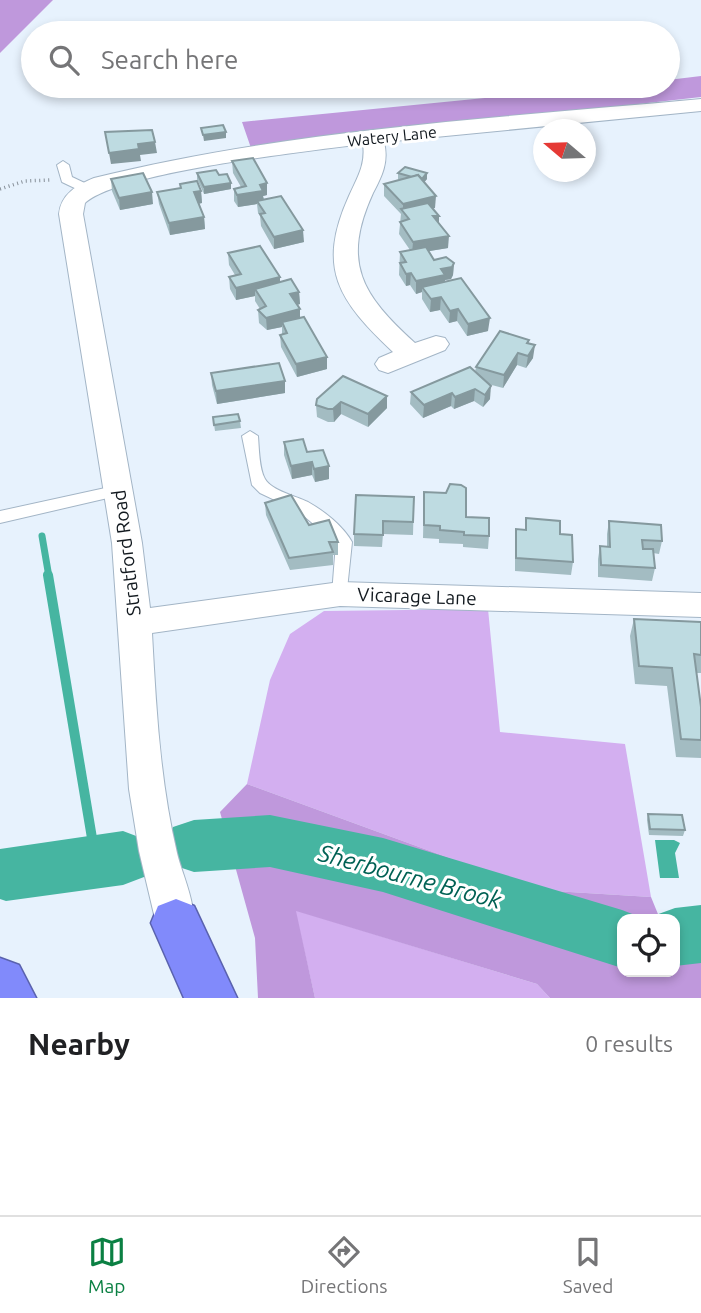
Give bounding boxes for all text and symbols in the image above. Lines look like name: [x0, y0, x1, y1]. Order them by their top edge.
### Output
search box: [21, 21, 680, 98]
icon: search: [45, 41, 83, 79]
text: Search here: [101, 45, 238, 74]
north arrow: [533, 119, 596, 182]
street label: Watery Lane: [346, 122, 438, 150]
street label: Stratford Road: [107, 489, 145, 617]
street label: Vicarage Lane: [357, 583, 477, 609]
water label: Sherbourne Brook: [315, 839, 505, 914]
map controls: [617, 914, 680, 977]
button: locate: [617, 914, 680, 977]
text: Nearby: [28, 1027, 130, 1061]
text: 0 results: [585, 1031, 673, 1056]
tab: Map: [88, 1233, 126, 1297]
tab: Directions: [301, 1233, 388, 1297]
tab: Saved: [563, 1233, 613, 1297]

